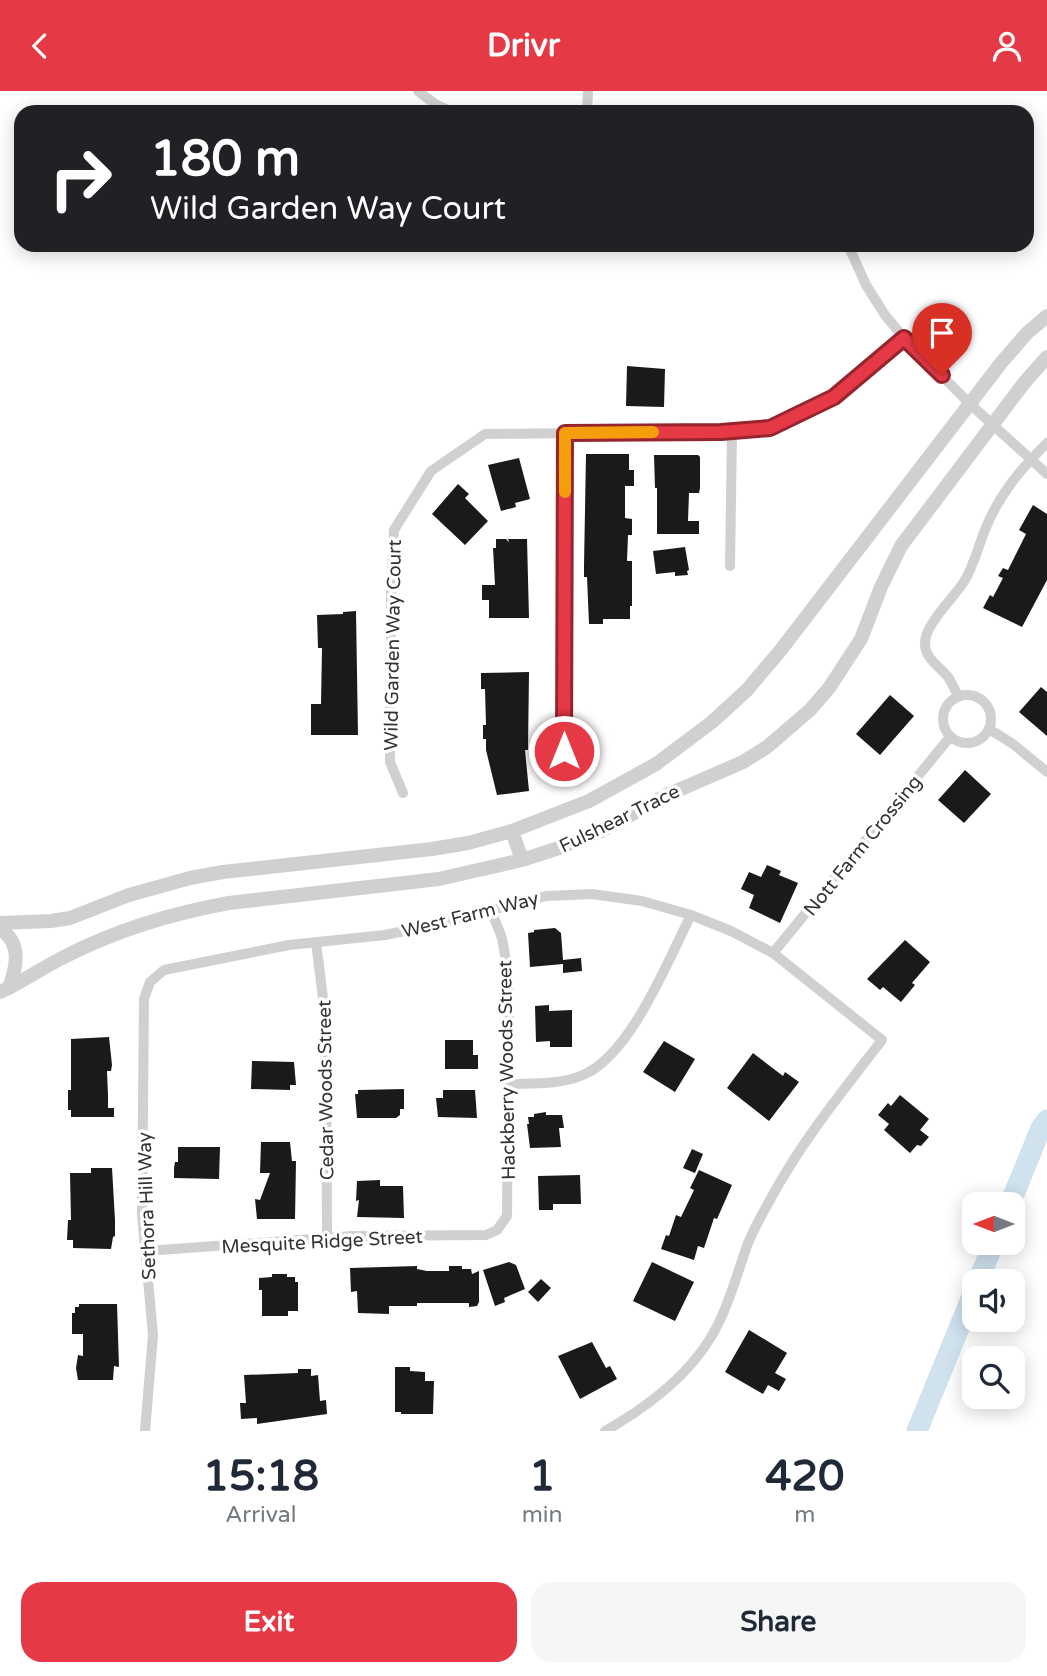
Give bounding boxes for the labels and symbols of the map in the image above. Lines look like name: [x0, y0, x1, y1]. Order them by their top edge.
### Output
pin: [912, 303, 972, 375]
street label: Wild Garden Way Court: [380, 539, 406, 751]
position arrow: [527, 714, 601, 788]
street label: Nott Farm Crossing: [799, 771, 926, 920]
street label: Fulshear Trace: [556, 780, 683, 857]
street label: West Farm Way: [400, 887, 541, 943]
street label: Hackberry Woods Street: [494, 960, 520, 1180]
street label: Cedar Woods Street: [313, 1000, 339, 1180]
street label: Sethora Hill Way: [133, 1132, 161, 1280]
north arrow: [962, 1192, 1026, 1255]
street label: Mesquite Ridge Street: [221, 1226, 423, 1258]

